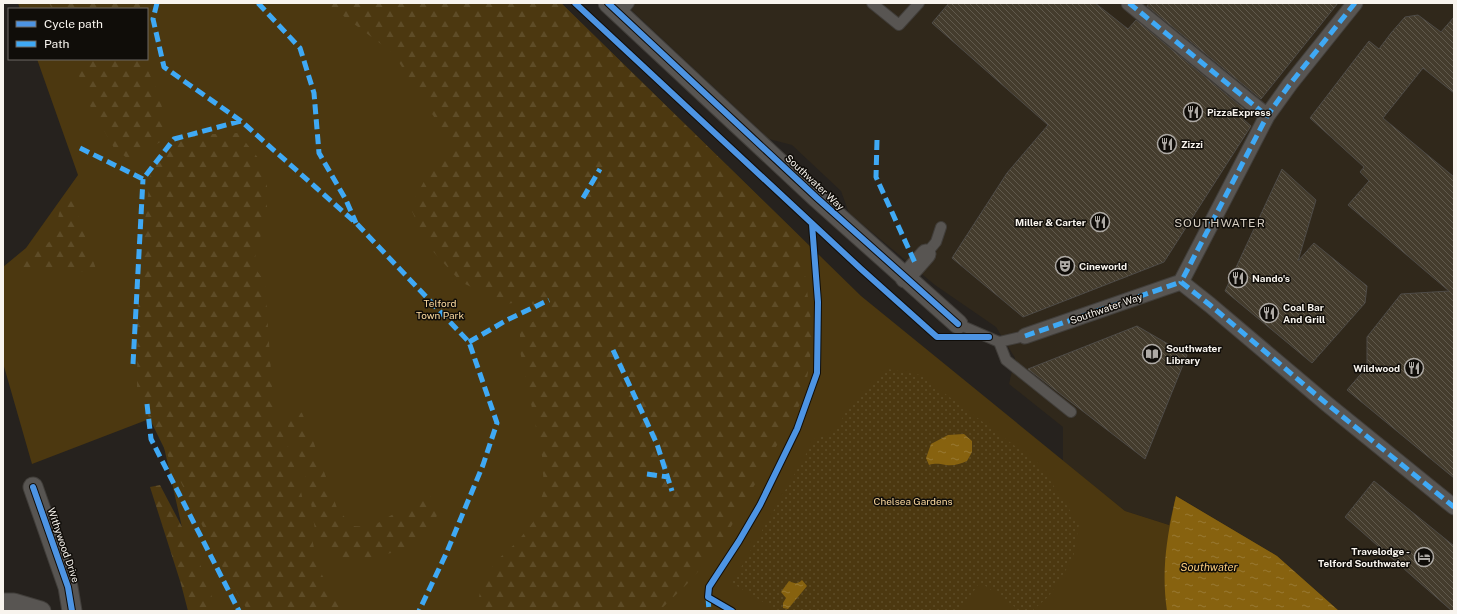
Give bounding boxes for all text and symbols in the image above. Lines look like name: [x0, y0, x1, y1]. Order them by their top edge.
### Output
legend: [8, 8, 148, 60]
text: Cycle path: [44, 17, 103, 31]
text: Path: [44, 37, 70, 51]
restaurant icon: PizzaExpress: [1182, 101, 1204, 123]
place label: PizzaExpress: [1207, 106, 1271, 118]
restaurant icon: Zizzi: [1156, 133, 1178, 155]
place label: Zizzi: [1181, 138, 1203, 150]
street label: Southwater Way: [783, 152, 847, 213]
restaurant icon: Miller & Carter: [1089, 211, 1111, 233]
place label: Miller & Carter: [1015, 216, 1086, 228]
district label: SOUTHWATER: [1174, 216, 1266, 230]
theatre icon: Cineworld: [1054, 255, 1076, 277]
place label: Cineworld: [1079, 260, 1127, 272]
restaurant icon: Nando's: [1227, 267, 1249, 289]
place label: Nando's: [1252, 272, 1290, 284]
street label: Southwater Way: [1068, 290, 1144, 326]
park label: Telford Town Park: [416, 297, 464, 321]
place label: Coal Bar And Grill: [1283, 301, 1325, 325]
restaurant icon: Coal Bar And Grill: [1258, 302, 1280, 324]
place label: Southwater Library: [1166, 342, 1222, 366]
library icon: Southwater Library: [1141, 343, 1163, 365]
restaurant icon: Wildwood: [1403, 357, 1425, 379]
place label: Wildwood: [1353, 362, 1400, 374]
park label: Chelsea Gardens: [874, 495, 952, 507]
street label: Withywood Drive: [46, 506, 83, 584]
place label: Travelodge - Telford Southwater: [1318, 545, 1410, 569]
hotel icon: Travelodge - Telford Southwater: [1413, 546, 1435, 568]
water label: Southwater: [1180, 561, 1238, 573]

